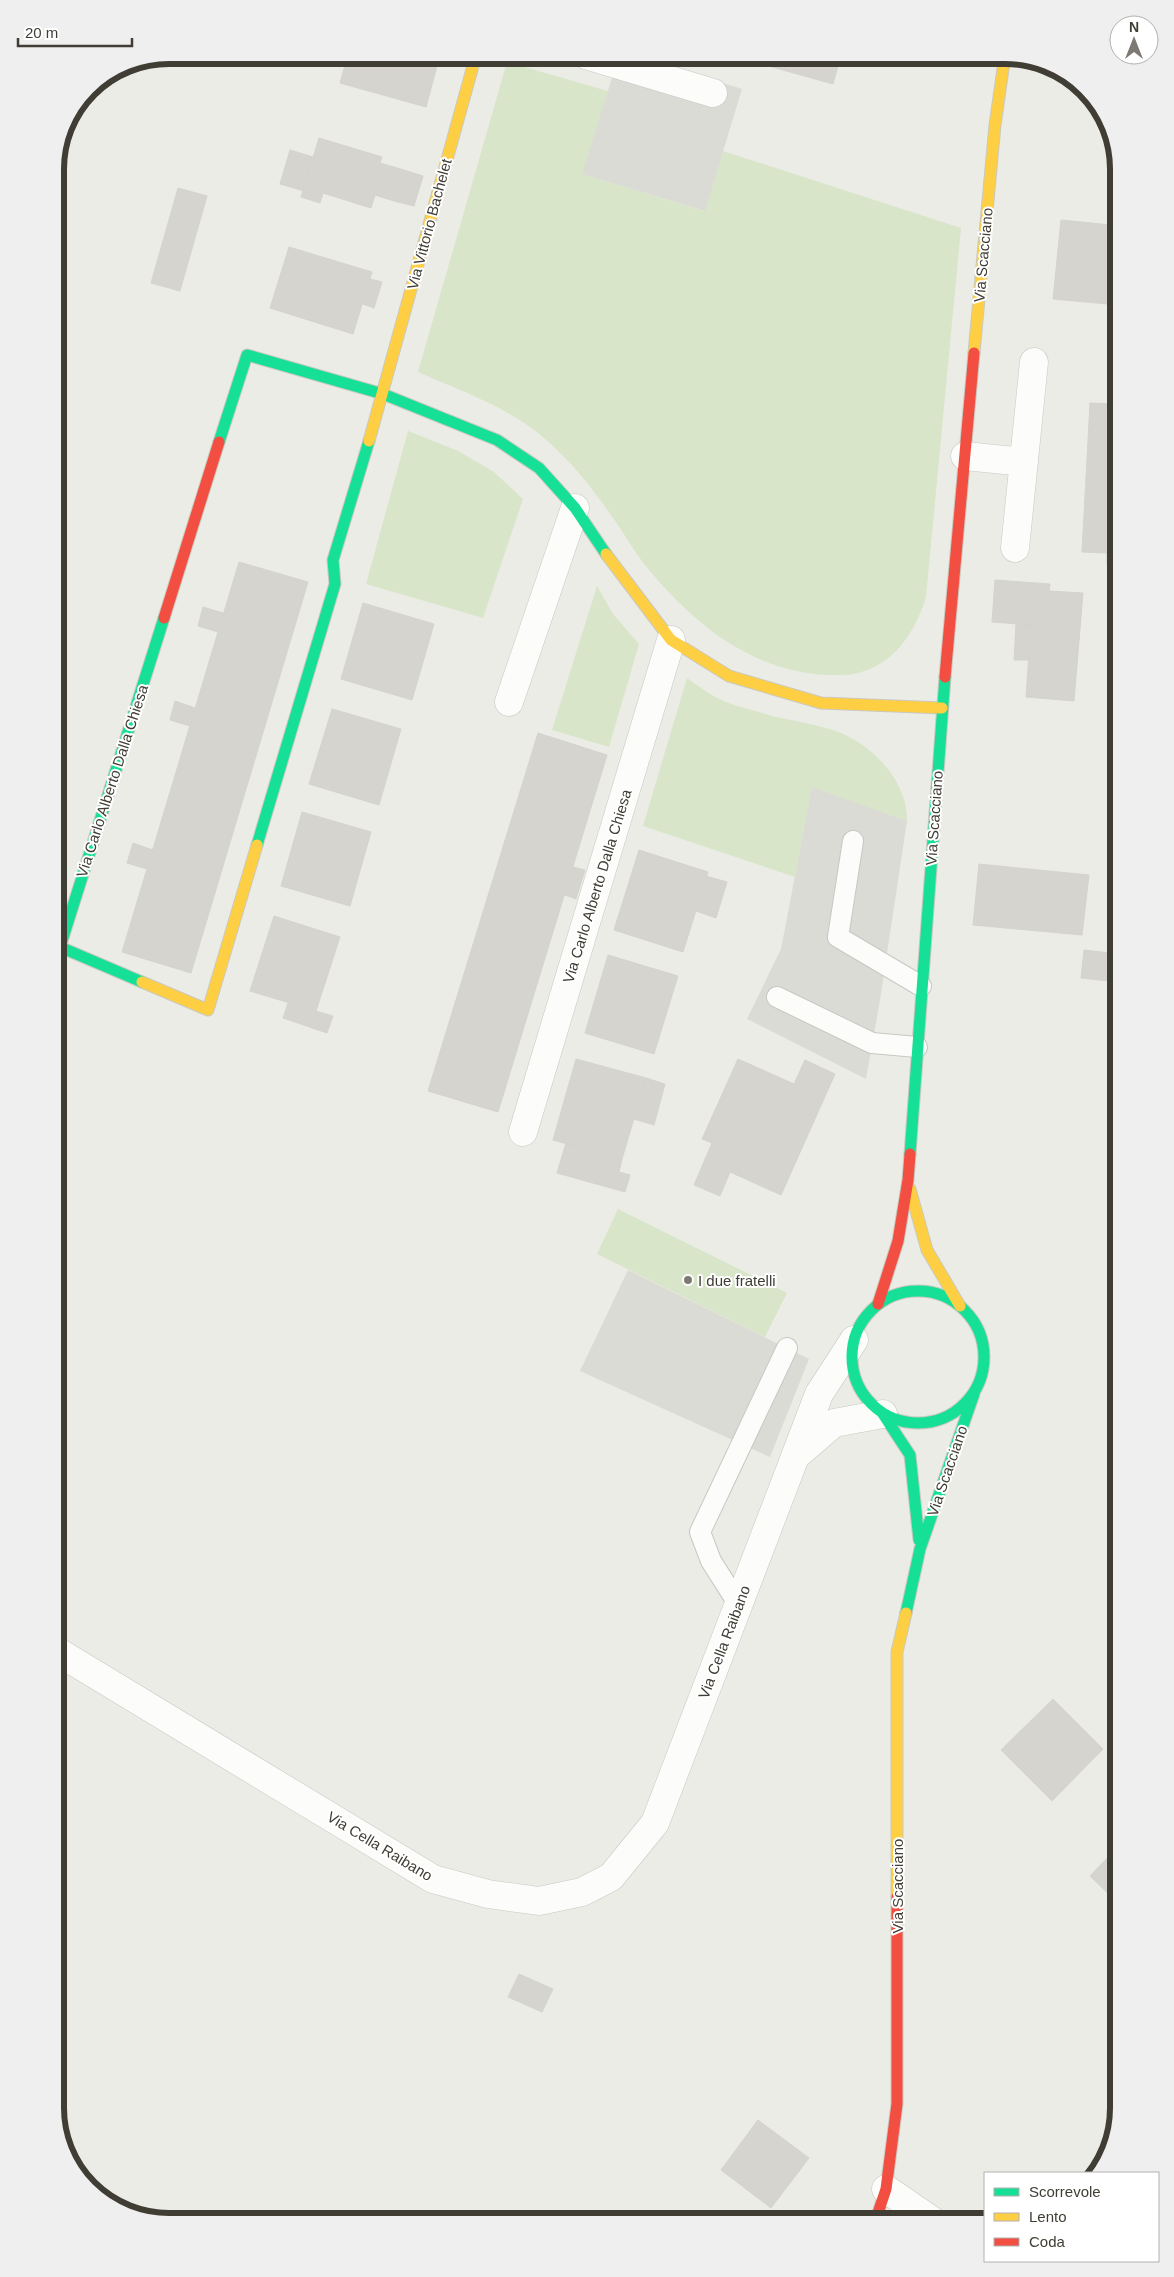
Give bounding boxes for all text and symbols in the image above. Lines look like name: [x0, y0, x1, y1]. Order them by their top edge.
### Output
scale bar: [18, 15, 131, 47]
north arrow: [1109, 15, 1159, 65]
text: N: [1129, 19, 1139, 35]
text: 20 m: [25, 24, 58, 41]
street label: Via Vittorio Bachelet: [403, 156, 455, 291]
street label: Via Scacciano: [970, 207, 996, 303]
street label: Via Carlo Alberto Dalla Chiesa: [73, 682, 151, 879]
street label: Via Scacciano: [922, 770, 946, 866]
street label: Via Carlo Alberto Dalla Chiesa: [559, 787, 635, 985]
place label: I due fratelli: [698, 1272, 776, 1289]
marker: I due fratelli: [682, 1274, 694, 1286]
street label: Via Scacciano: [924, 1423, 970, 1519]
street label: Via Cella Raibano: [695, 1583, 753, 1701]
street label: Via Cella Raibano: [324, 1808, 436, 1884]
street label: Via Scacciano: [889, 1839, 906, 1933]
legend: [984, 2172, 1159, 2262]
text: Scorrevole: [1029, 2183, 1101, 2200]
text: Lento: [1029, 2208, 1067, 2225]
text: Coda: [1029, 2233, 1066, 2250]

